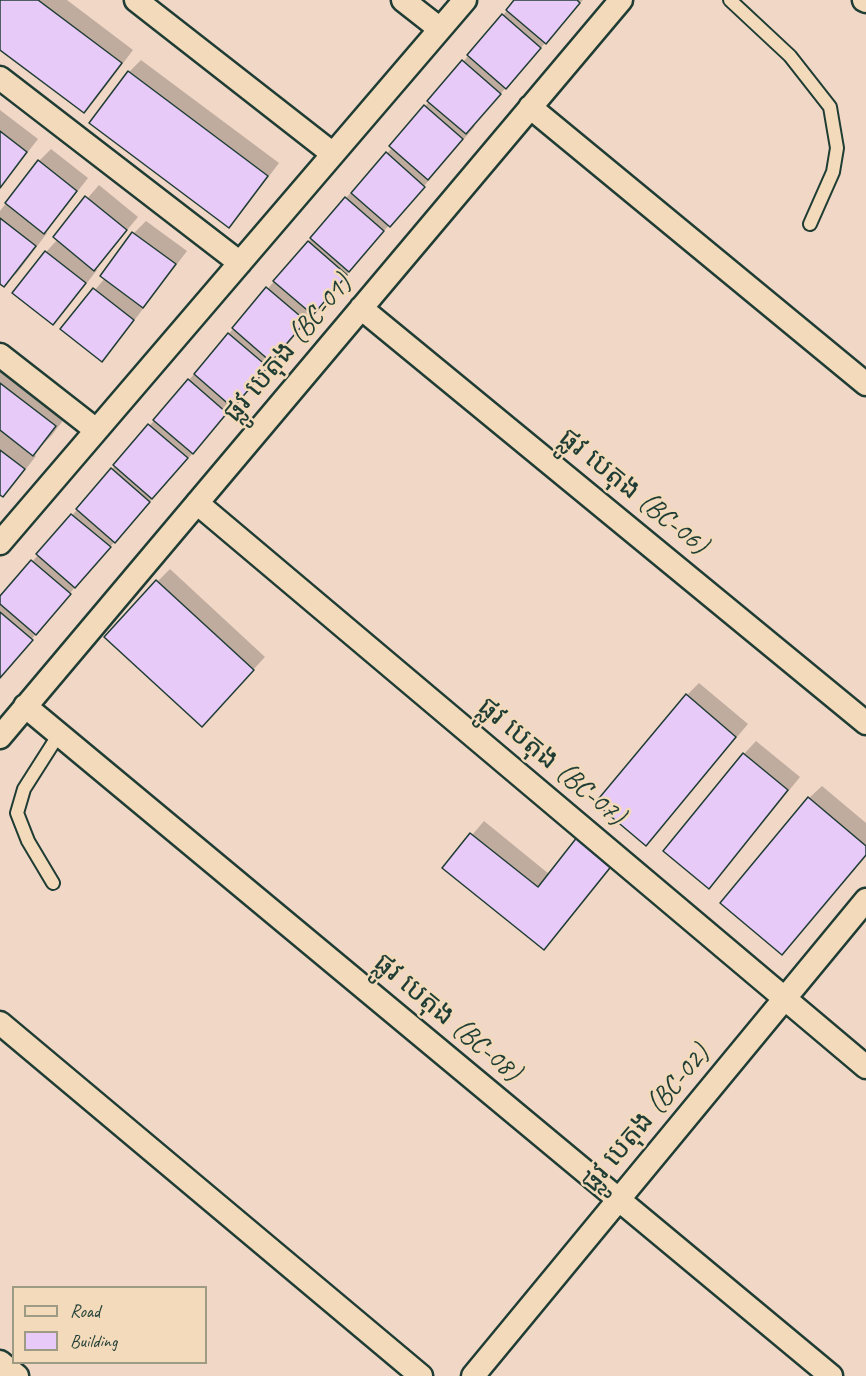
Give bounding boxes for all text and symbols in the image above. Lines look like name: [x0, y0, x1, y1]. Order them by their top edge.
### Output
street label: ផ្លូវ បេតុង (BC-01): [217, 268, 359, 430]
street label: ផ្លូវ បេតុង (BC-06): [552, 422, 714, 562]
street label: ផ្លូវ បេតុង (BC-07): [470, 691, 632, 833]
street label: ផ្លូវ បេតុង (BC-08): [366, 947, 528, 1089]
street label: ផ្លូវ បេតុង (BC-02): [575, 1038, 717, 1200]
legend: [12, 1286, 207, 1364]
text: Road: [70, 1300, 100, 1322]
text: Building: [70, 1330, 117, 1352]

